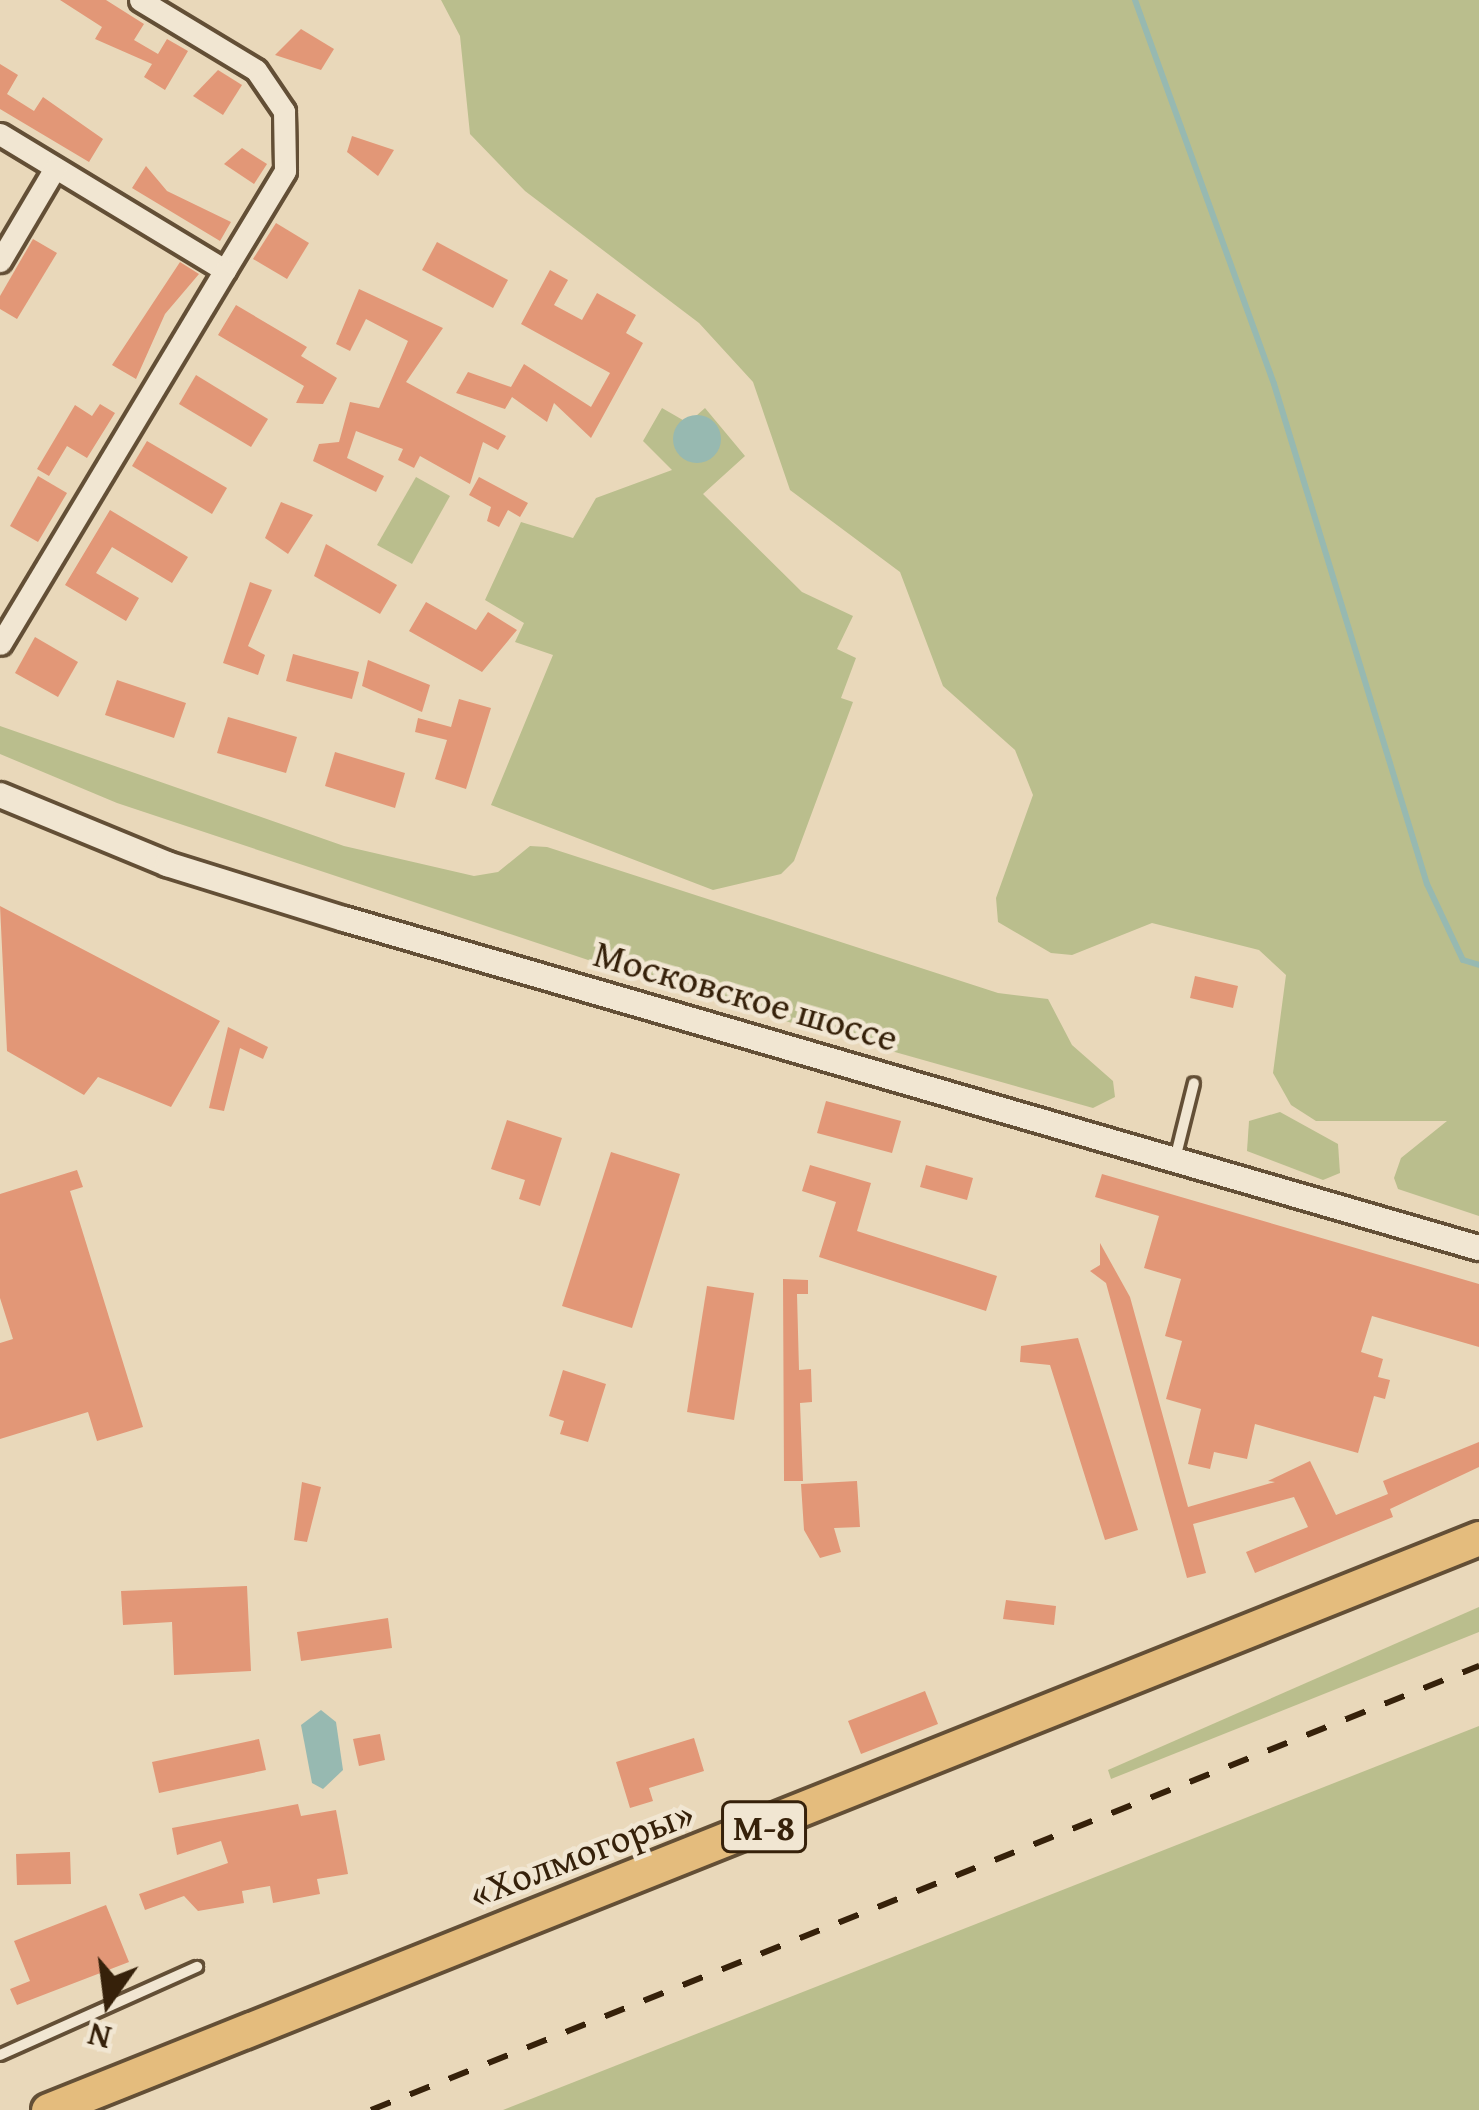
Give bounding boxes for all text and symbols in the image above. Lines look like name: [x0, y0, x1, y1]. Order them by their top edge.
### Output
street label: Московское шоссе: [589, 929, 903, 1061]
street label: «Холмогоры»: [462, 1789, 700, 1917]
road number: М-8: [719, 1797, 809, 1857]
north arrow: [48, 1942, 168, 2062]
text: N: [83, 2011, 116, 2063]

